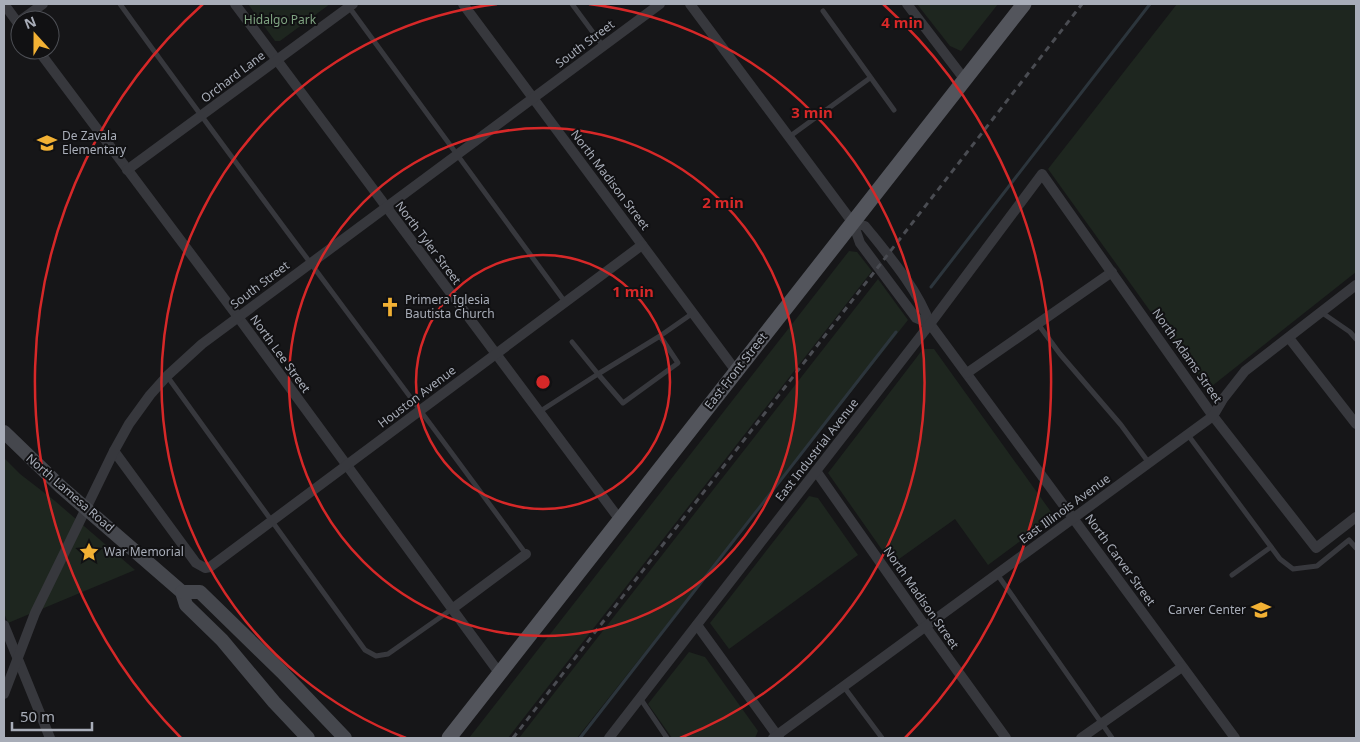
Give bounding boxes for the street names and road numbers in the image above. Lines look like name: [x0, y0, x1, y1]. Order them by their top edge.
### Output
street label: South Street: [552, 15, 618, 71]
street label: Orchard Lane: [197, 47, 269, 106]
street label: North Madison Street: [567, 126, 654, 234]
street label: North Tyler Street: [391, 198, 466, 288]
street label: South Street: [227, 256, 293, 312]
street label: North Adams Street: [1148, 305, 1227, 407]
street label: North Lee Street: [246, 311, 315, 397]
street label: East Front Street: [700, 328, 771, 413]
street label: Houston Avenue: [374, 362, 459, 432]
street label: East Industrial Avenue: [771, 395, 862, 505]
street label: North Lamesa Road: [23, 450, 118, 536]
street label: East Illinois Avenue: [1016, 470, 1114, 547]
street label: North Carver Street: [1081, 510, 1160, 610]
street label: North Madison Street: [880, 543, 964, 653]

